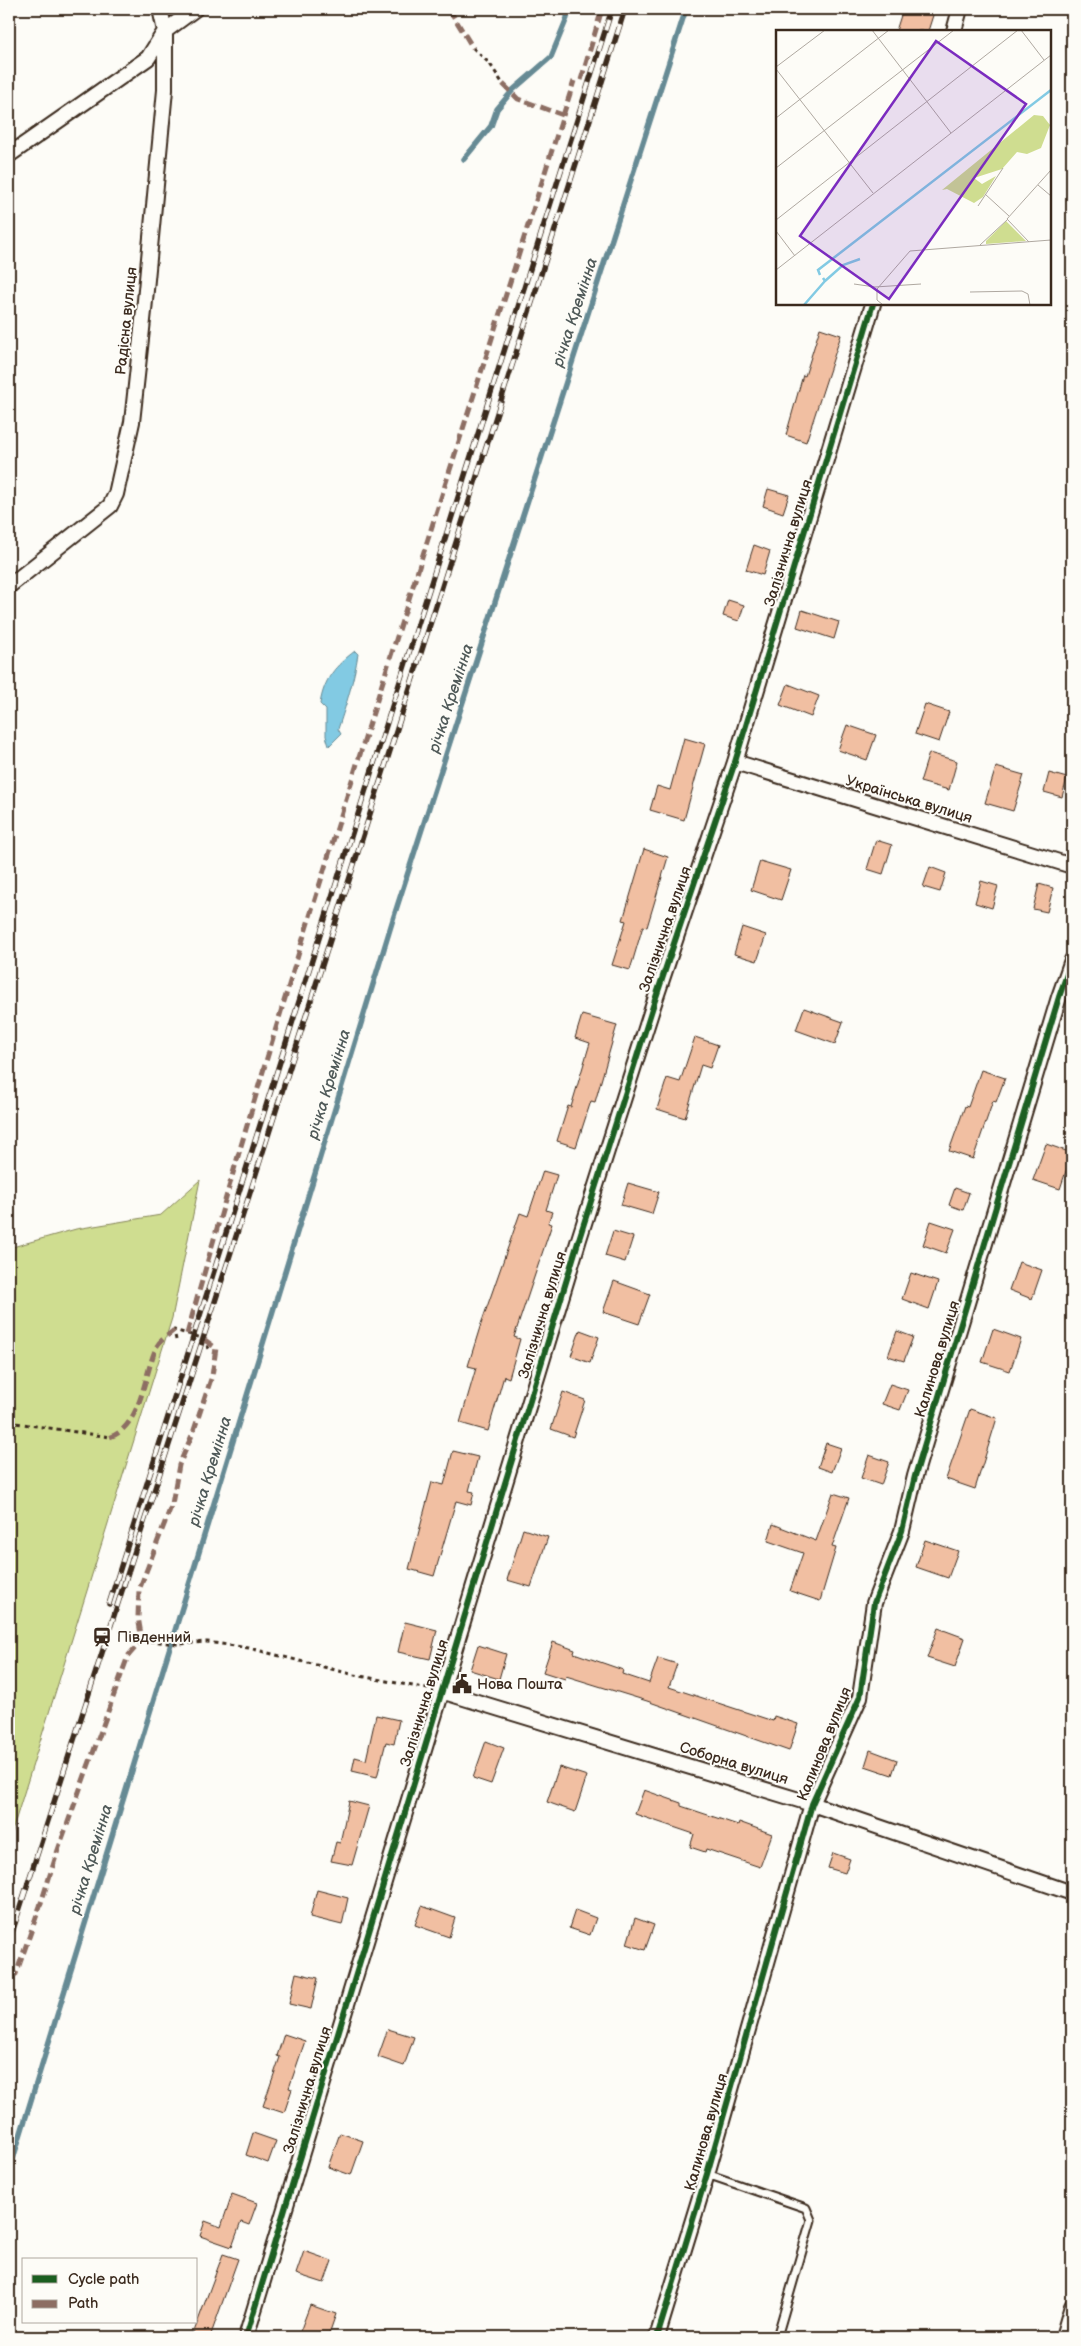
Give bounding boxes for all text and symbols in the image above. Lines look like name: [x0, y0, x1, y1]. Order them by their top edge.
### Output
inset map: [776, 30, 1051, 305]
water label: річка Кремінна: [548, 255, 602, 370]
street label: Радісна вулиця: [111, 266, 142, 376]
street label: Залізнична вулиця: [760, 477, 817, 609]
water label: річка Кремінна: [424, 641, 478, 756]
street label: Українська вулиця: [843, 771, 974, 828]
street label: Залізнична вулиця: [635, 864, 696, 995]
water label: річка Кремінна: [303, 1027, 355, 1143]
street label: Залізнична вулиця: [514, 1249, 571, 1381]
street label: Калинова вулиця: [911, 1298, 964, 1420]
water label: річка Кремінна: [184, 1414, 236, 1530]
station icon: Південний: [91, 1626, 113, 1648]
place label: Південний: [117, 1628, 191, 1647]
street label: Залізнична вулиця: [396, 1637, 453, 1769]
public building icon: Нова Пошта: [451, 1673, 473, 1695]
place label: Нова Пошта: [477, 1675, 563, 1694]
street label: Калинова вулиця: [793, 1684, 856, 1804]
street label: Соборна вулиця: [677, 1738, 791, 1789]
water label: річка Кремінна: [65, 1802, 117, 1918]
street label: Залізнична вулиця: [279, 2024, 336, 2156]
street label: Калинова вулиця: [681, 2071, 732, 2193]
legend: [22, 2258, 198, 2324]
text: Cycle path: [68, 2270, 139, 2289]
text: Path: [68, 2294, 98, 2313]

